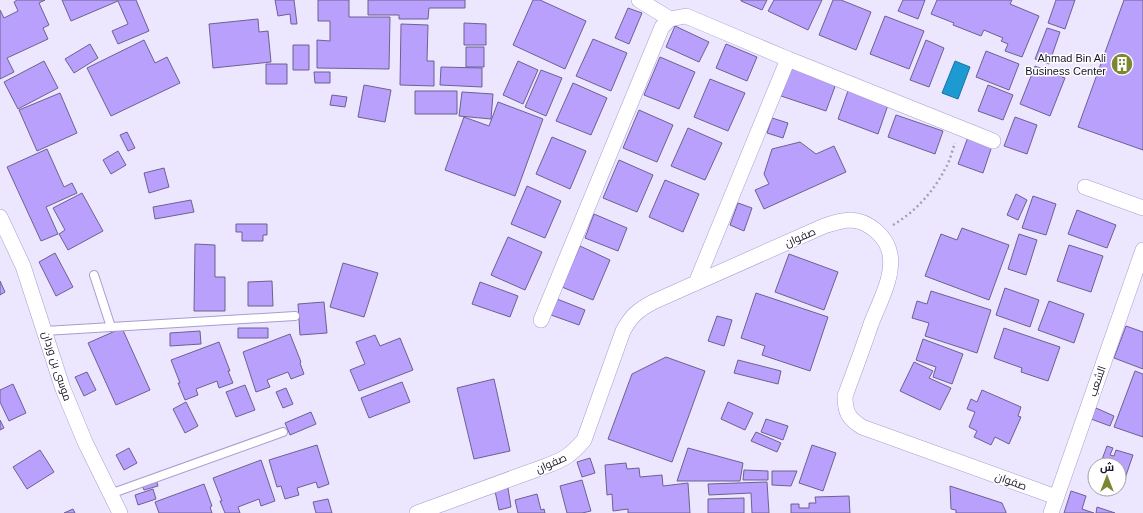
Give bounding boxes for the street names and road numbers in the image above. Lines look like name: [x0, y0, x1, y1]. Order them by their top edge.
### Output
street label: صفوان: [783, 225, 818, 250]
street label: موسى بن وردان: [39, 330, 74, 403]
street label: الشعب: [1086, 364, 1108, 398]
street label: صفوان: [534, 451, 569, 476]
street label: صفوان: [993, 470, 1028, 493]

